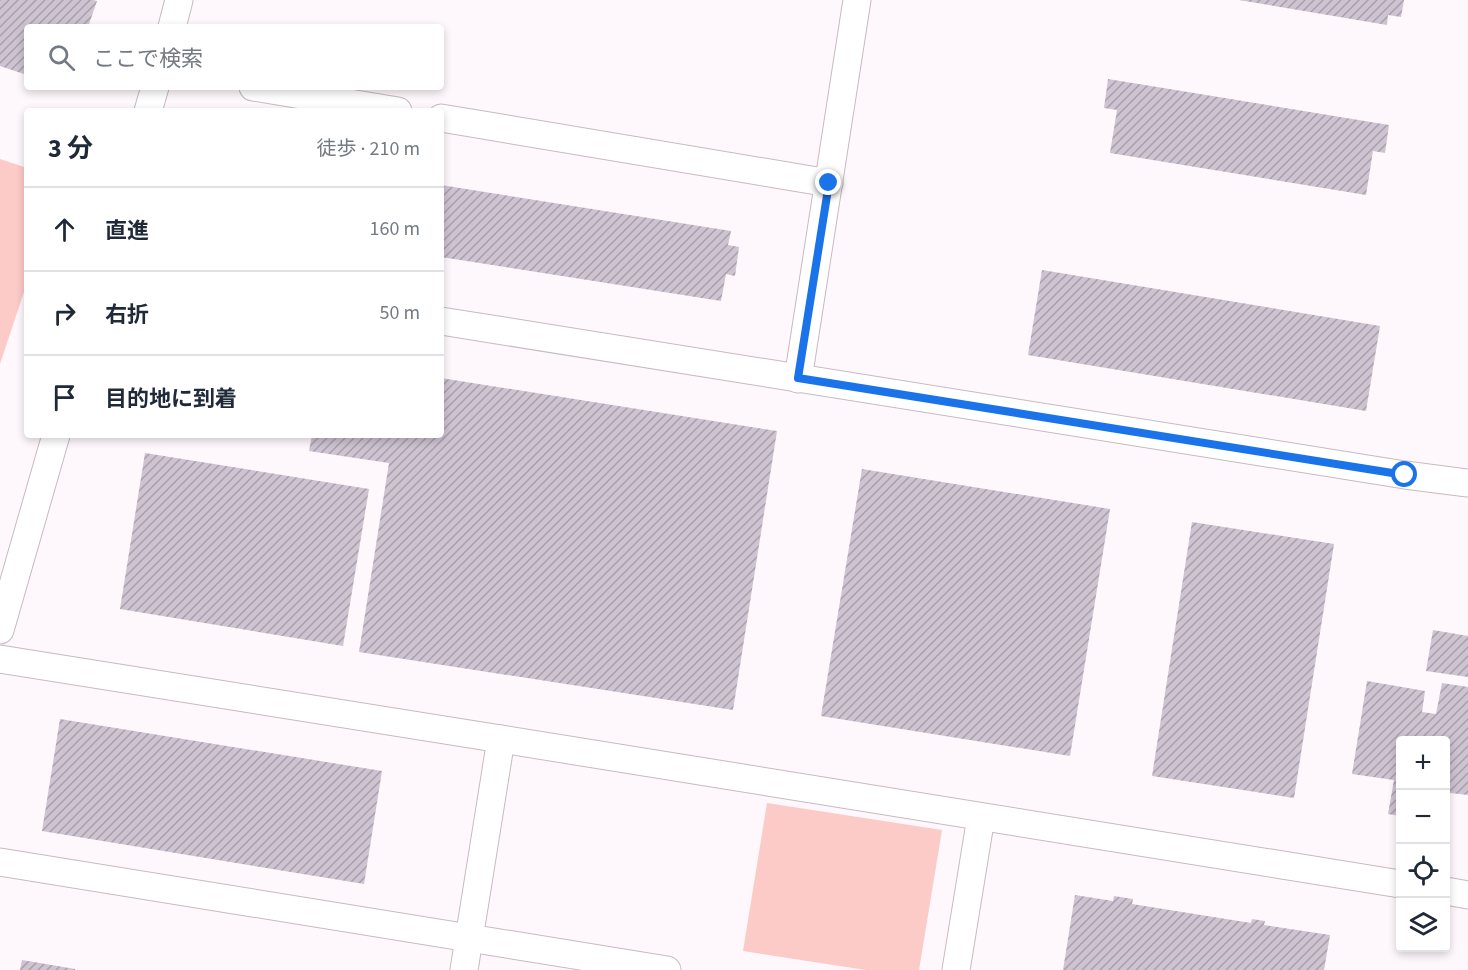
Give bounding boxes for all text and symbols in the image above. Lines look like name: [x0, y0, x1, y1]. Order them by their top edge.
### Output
search box: [24, 24, 444, 90]
icon: search: [45, 41, 78, 74]
text: ここで検索: [93, 43, 203, 75]
text: 3 分: [48, 130, 93, 167]
text: 徒歩 · 210 m: [317, 135, 420, 163]
route end: [815, 169, 841, 195]
icon: ahead: [48, 213, 81, 246]
text: 直進: [105, 215, 149, 247]
text: 160 m: [370, 215, 420, 243]
icon: right: [48, 297, 81, 330]
text: 右折: [105, 299, 149, 331]
text: 50 m: [380, 299, 420, 327]
icon: arrive: [48, 381, 81, 414]
text: 目的地に到着: [105, 383, 237, 415]
route start: [1391, 461, 1417, 487]
map controls: [1396, 736, 1450, 952]
button: +: [1396, 736, 1450, 790]
button: −: [1396, 790, 1450, 844]
button: locate: [1396, 844, 1450, 898]
button: layers: [1396, 898, 1450, 952]

